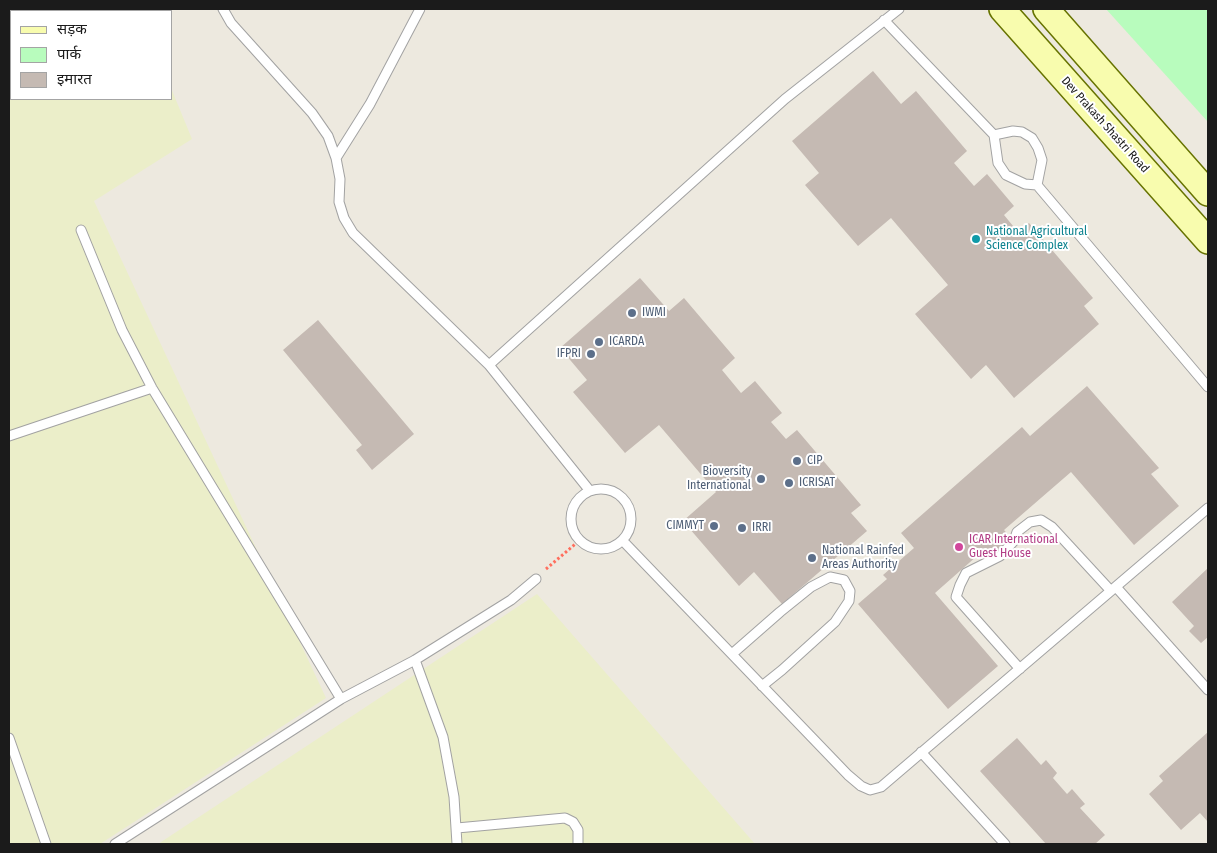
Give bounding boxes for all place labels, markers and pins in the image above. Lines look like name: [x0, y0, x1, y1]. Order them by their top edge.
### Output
place label: National Agricultural Science Complex: [986, 225, 1087, 253]
marker: National Agricultural Science Complex: [970, 233, 982, 245]
place label: IWMI: [642, 306, 666, 320]
marker: IWMI: [626, 307, 638, 319]
place label: ICARDA: [609, 335, 644, 349]
marker: ICARDA: [593, 336, 605, 348]
place label: IFPRI: [557, 347, 581, 361]
marker: IFPRI: [585, 348, 597, 360]
place label: CIP: [807, 454, 823, 468]
marker: CIP: [791, 455, 803, 467]
place label: Bioversity International: [687, 465, 751, 493]
marker: Bioversity International: [755, 473, 767, 485]
place label: ICRISAT: [799, 476, 835, 490]
marker: ICRISAT: [783, 477, 795, 489]
place label: CIMMYT: [666, 519, 704, 533]
marker: CIMMYT: [708, 520, 720, 532]
place label: IRRI: [752, 521, 771, 535]
marker: IRRI: [736, 522, 748, 534]
place label: ICAR International Guest House: [969, 533, 1058, 561]
marker: ICAR International Guest House: [953, 541, 965, 553]
place label: National Rainfed Areas Authority: [822, 544, 904, 572]
marker: National Rainfed Areas Authority: [806, 552, 818, 564]

